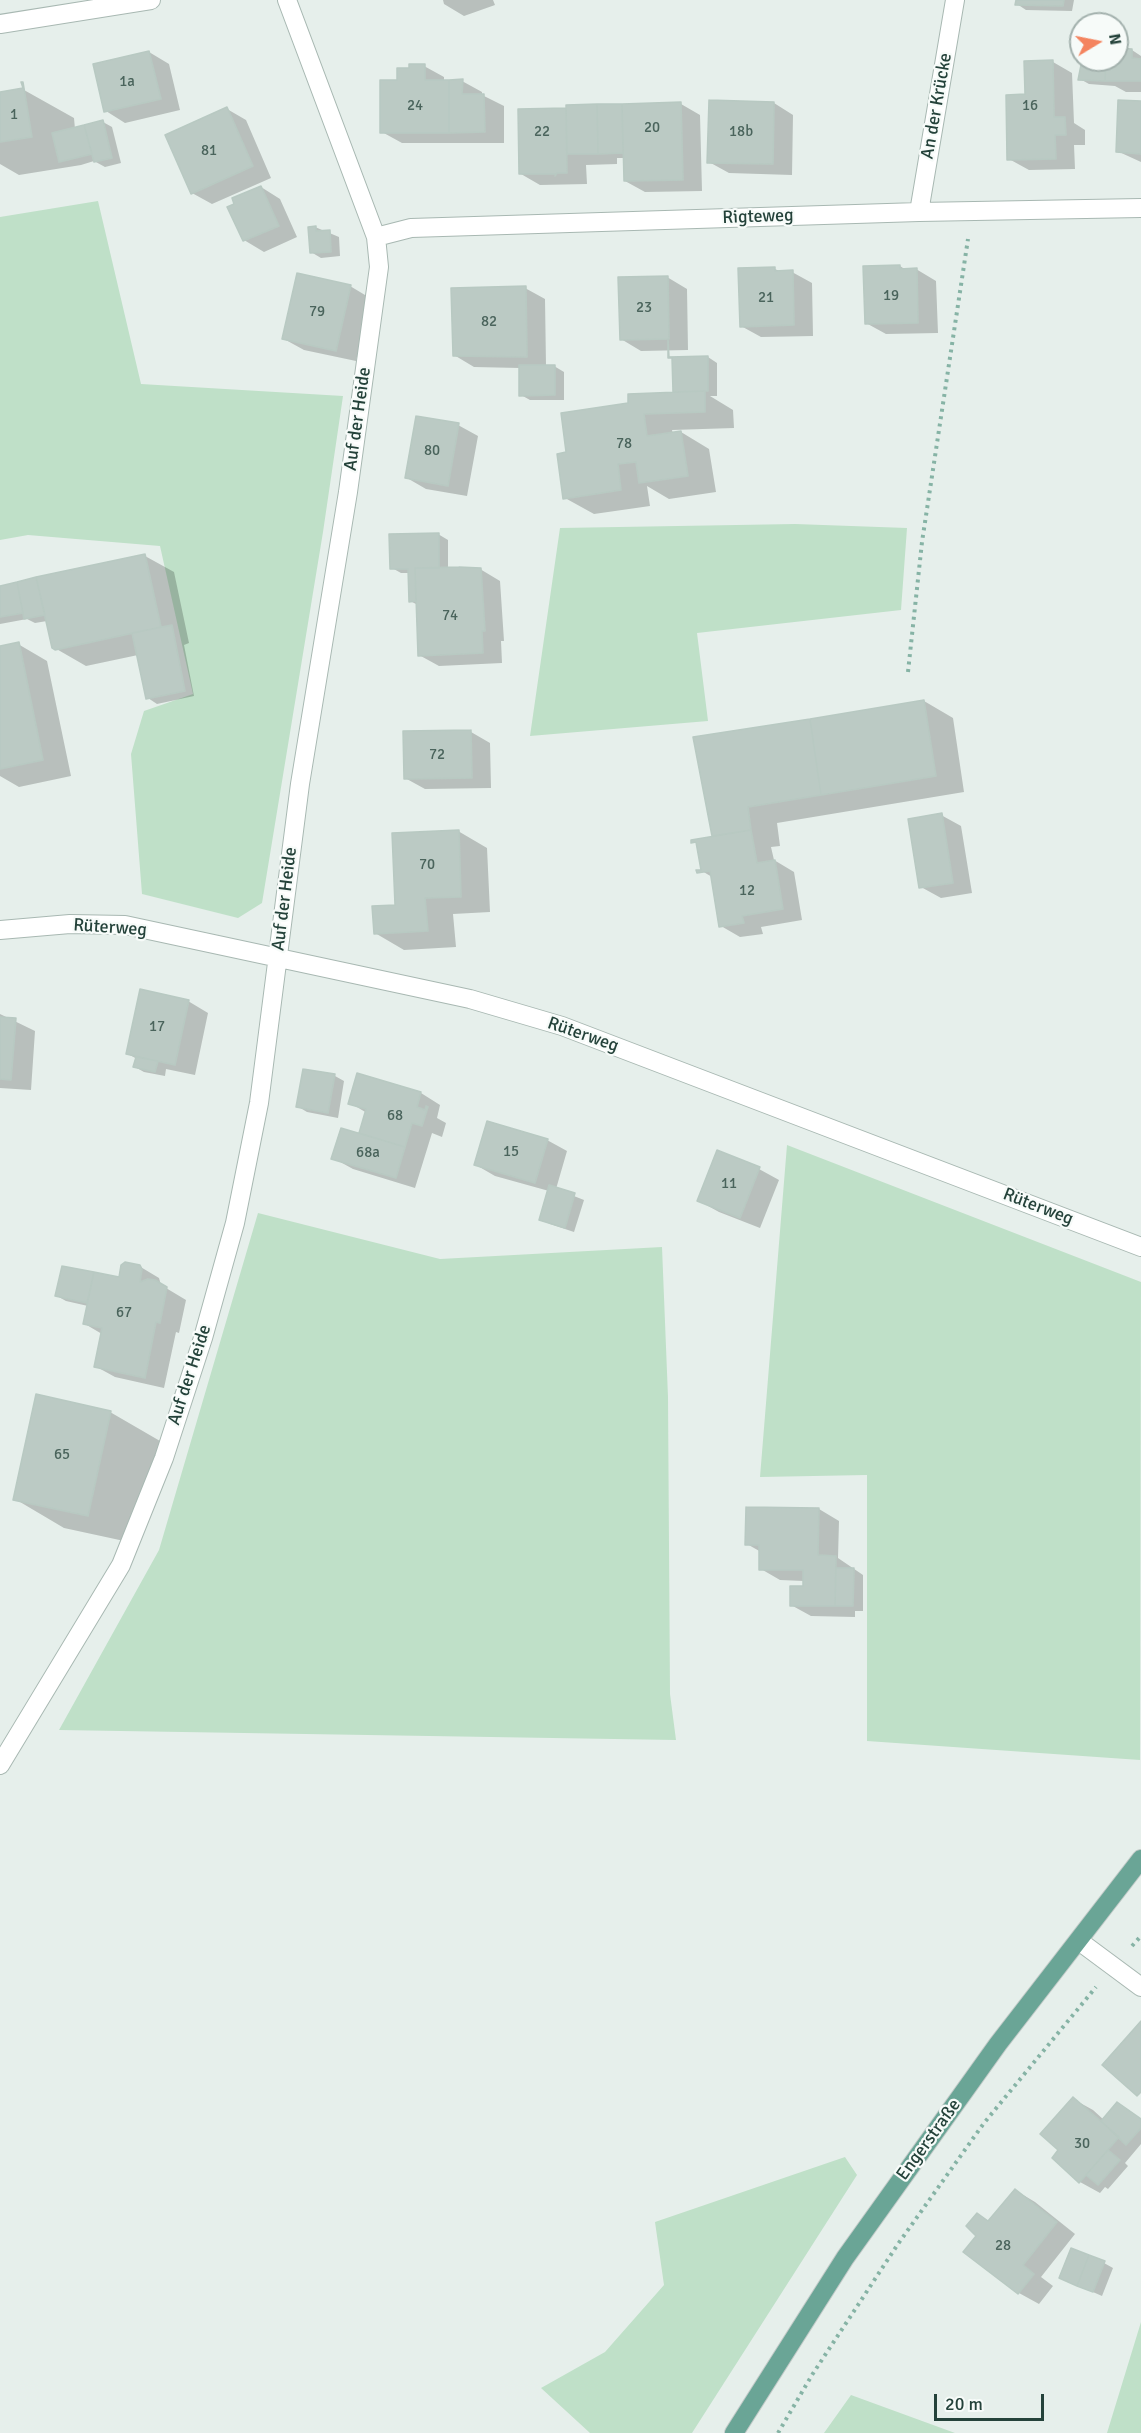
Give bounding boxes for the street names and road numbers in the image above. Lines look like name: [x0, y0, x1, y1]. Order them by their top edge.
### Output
street label: An der Krücke: [917, 51, 957, 161]
street label: Rigteweg: [722, 205, 794, 229]
street label: Auf der Heide: [340, 366, 376, 472]
street label: Auf der Heide: [268, 846, 302, 952]
street label: Rüterweg: [72, 915, 148, 941]
street label: Rüterweg: [545, 1013, 621, 1057]
street label: Rüterweg: [1000, 1184, 1076, 1230]
street label: Auf der Heide: [164, 1322, 216, 1428]
street label: Engerstraße: [892, 2095, 966, 2185]

